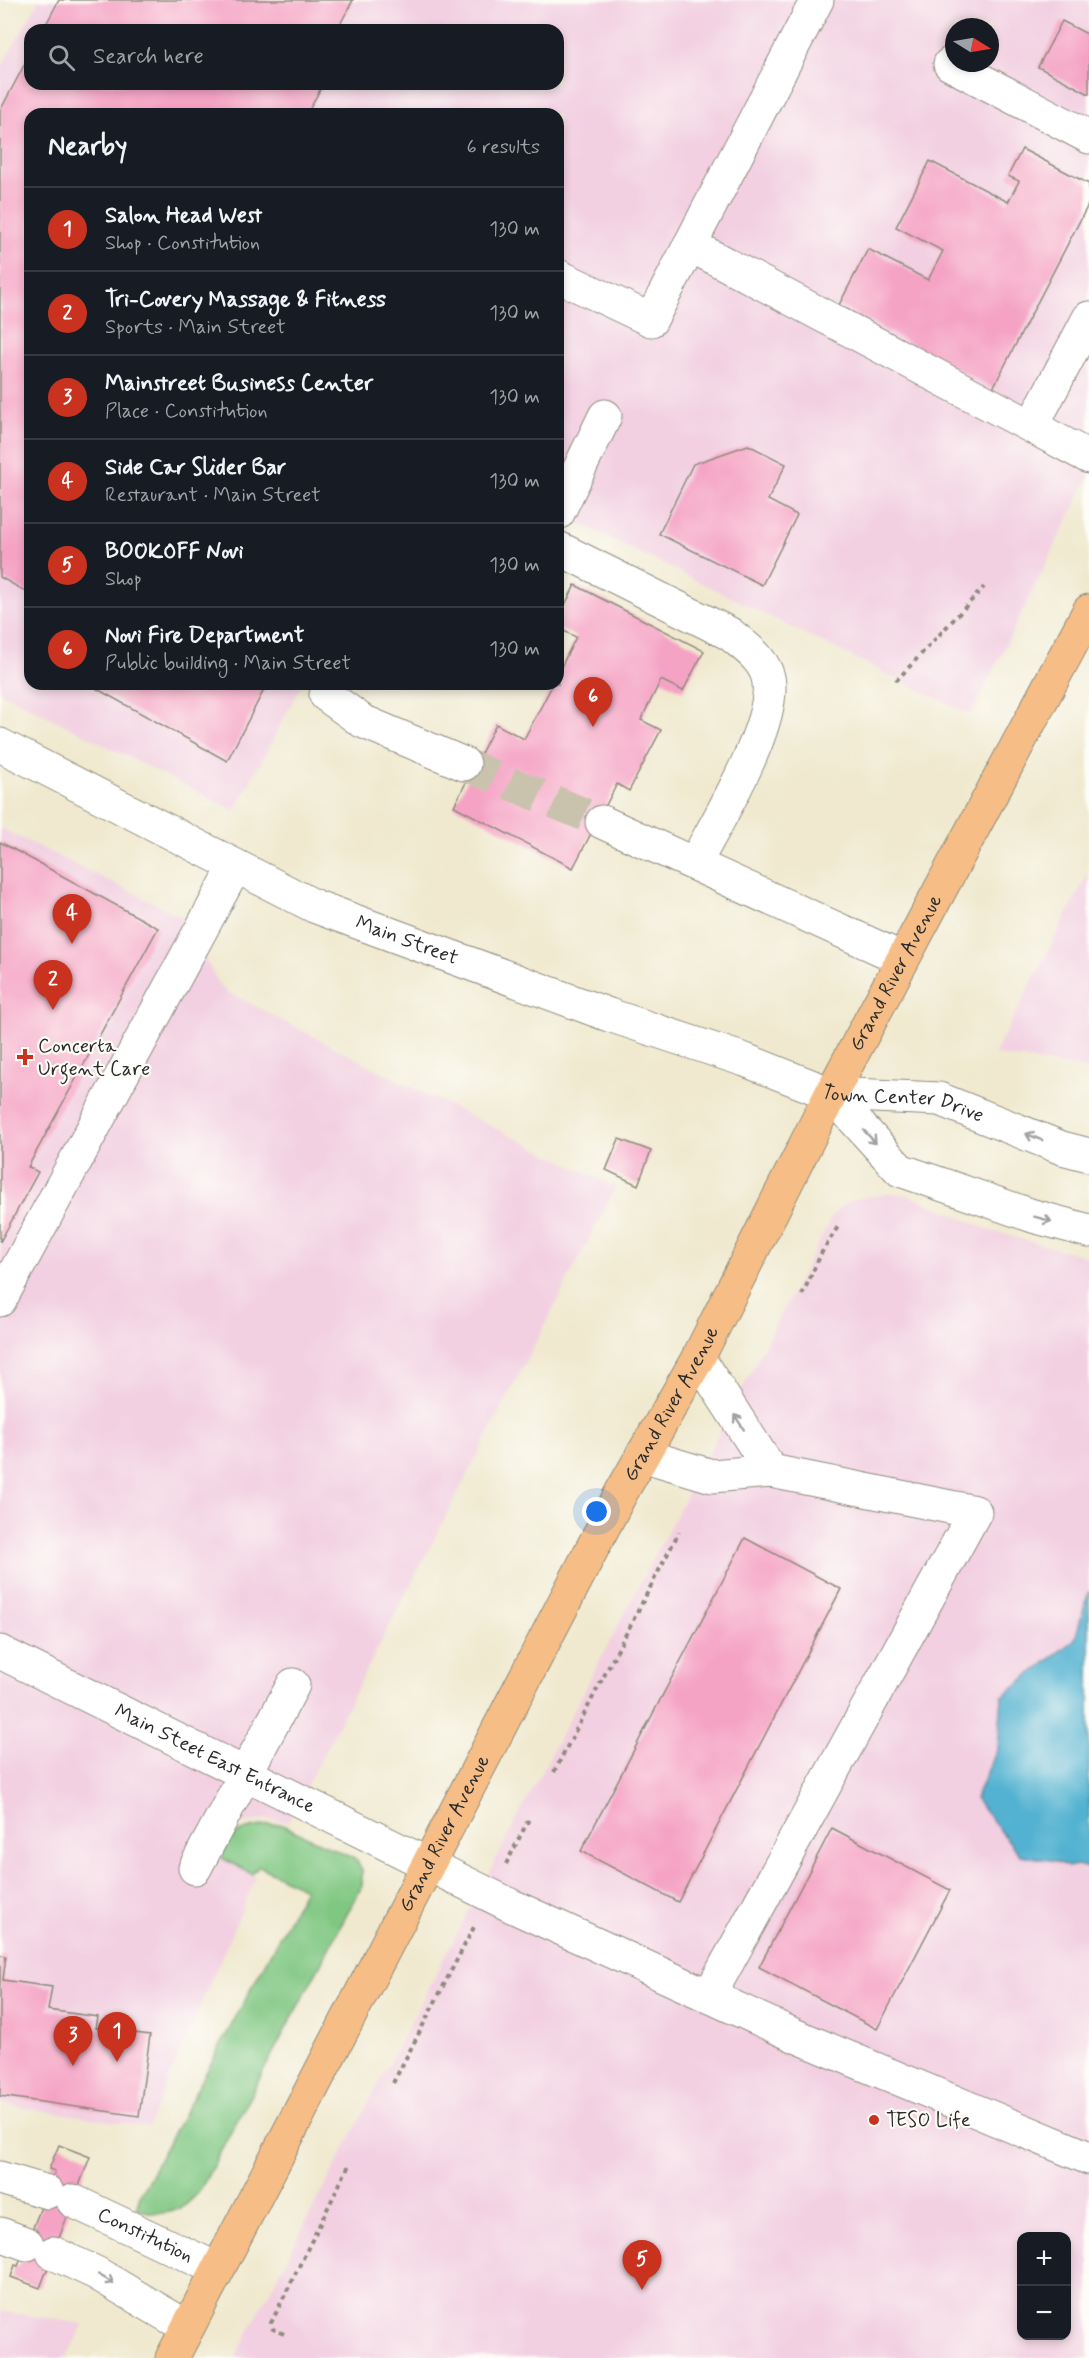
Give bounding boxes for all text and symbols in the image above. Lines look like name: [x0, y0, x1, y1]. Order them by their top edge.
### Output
north arrow: [945, 18, 999, 72]
search box: [24, 24, 564, 90]
icon: search: [45, 41, 78, 74]
text: Search here: [93, 43, 204, 71]
text: Nearby: [48, 130, 127, 164]
text: 6 results: [467, 134, 540, 161]
text: Salon Head West: [105, 202, 262, 230]
text: 1: [63, 216, 72, 243]
text: 130 m: [489, 216, 540, 243]
text: Shop · Constitution: [105, 230, 260, 257]
text: Tri-Covery Massage & Fitness: [105, 286, 386, 314]
text: 2: [63, 300, 72, 327]
text: 130 m: [489, 300, 540, 327]
text: Sports · Main Street: [105, 314, 286, 341]
text: Mainstreet Business Center: [105, 370, 373, 398]
text: 3: [63, 384, 72, 411]
text: 130 m: [489, 384, 540, 411]
text: Place · Constitution: [105, 398, 268, 425]
text: Side Car Slider Bar: [105, 454, 286, 482]
text: 4: [62, 468, 73, 495]
text: 130 m: [489, 468, 540, 495]
text: Restaurant · Main Street: [105, 482, 321, 509]
text: BOOKOFF Novi: [105, 538, 244, 566]
text: 5: [62, 552, 74, 579]
text: 130 m: [489, 552, 540, 579]
text: Shop: [105, 566, 142, 593]
text: Novi Fire Department: [105, 622, 304, 650]
text: 6: [62, 636, 73, 663]
text: 130 m: [489, 636, 540, 663]
text: Public building · Main Street: [105, 650, 351, 677]
pin: 6: [574, 678, 612, 727]
street label: Grand River Avenue: [843, 890, 949, 1056]
pin: 4: [52, 894, 92, 944]
street label: Main Street: [352, 909, 462, 972]
pin: 2: [34, 960, 72, 1010]
place label: Concerta Urgent Care: [38, 1033, 150, 1085]
marker: Concerta Urgent Care: [16, 1048, 34, 1066]
street label: Town Center Drive: [817, 1078, 988, 1129]
one-way arrow: [863, 1130, 877, 1145]
one-way arrow: [1025, 1131, 1043, 1142]
one-way arrow: [1033, 1214, 1052, 1225]
street label: Grand River Avenue: [617, 1322, 725, 1486]
one-way arrow: [733, 1414, 745, 1431]
your location: [582, 1497, 611, 1526]
street label: Main Steet East Entrance: [110, 1697, 320, 1820]
street label: Grand River Avenue: [392, 1750, 496, 1917]
pin: 1: [98, 2012, 136, 2062]
pin: 3: [54, 2016, 92, 2066]
place label: TESO Life: [886, 2107, 971, 2134]
marker: TESO Life: [867, 2113, 881, 2127]
street label: Constitution: [93, 2201, 198, 2269]
map controls: [1017, 2232, 1071, 2340]
button: +: [1017, 2232, 1071, 2286]
pin: 5: [622, 2240, 662, 2290]
one-way arrow: [97, 2274, 114, 2286]
button: −: [1017, 2286, 1071, 2340]

